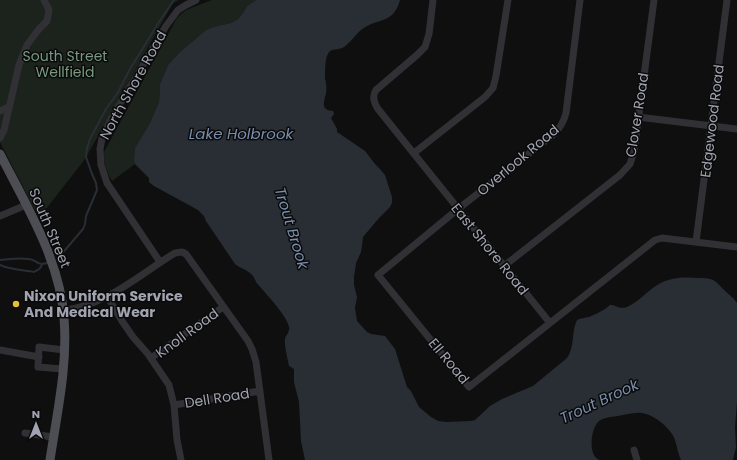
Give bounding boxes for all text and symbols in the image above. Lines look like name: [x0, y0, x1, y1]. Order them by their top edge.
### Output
street label: North Shore Road: [95, 27, 171, 143]
park label: South Street Wellfield: [23, 46, 107, 82]
street label: Edgewood Road: [695, 63, 729, 179]
street label: Clover Road: [620, 71, 654, 159]
street label: Overlook Road: [473, 120, 563, 200]
water label: Lake Holbrook: [189, 123, 294, 144]
water label: Trout Brook: [270, 184, 315, 273]
street label: South Street: [24, 185, 76, 271]
street label: East Shore Road: [447, 199, 533, 299]
place label: Nixon Uniform Service And Medical Wear: [24, 286, 183, 322]
marker: Nixon Uniform Service And Medical Wear: [11, 299, 21, 309]
street label: Knoll Road: [151, 303, 223, 363]
street label: Ell Road: [424, 334, 474, 388]
water label: Trout Brook: [556, 373, 643, 428]
street label: Dell Road: [183, 383, 251, 413]
north arrow: [16, 404, 56, 444]
text: N: [32, 406, 40, 422]

